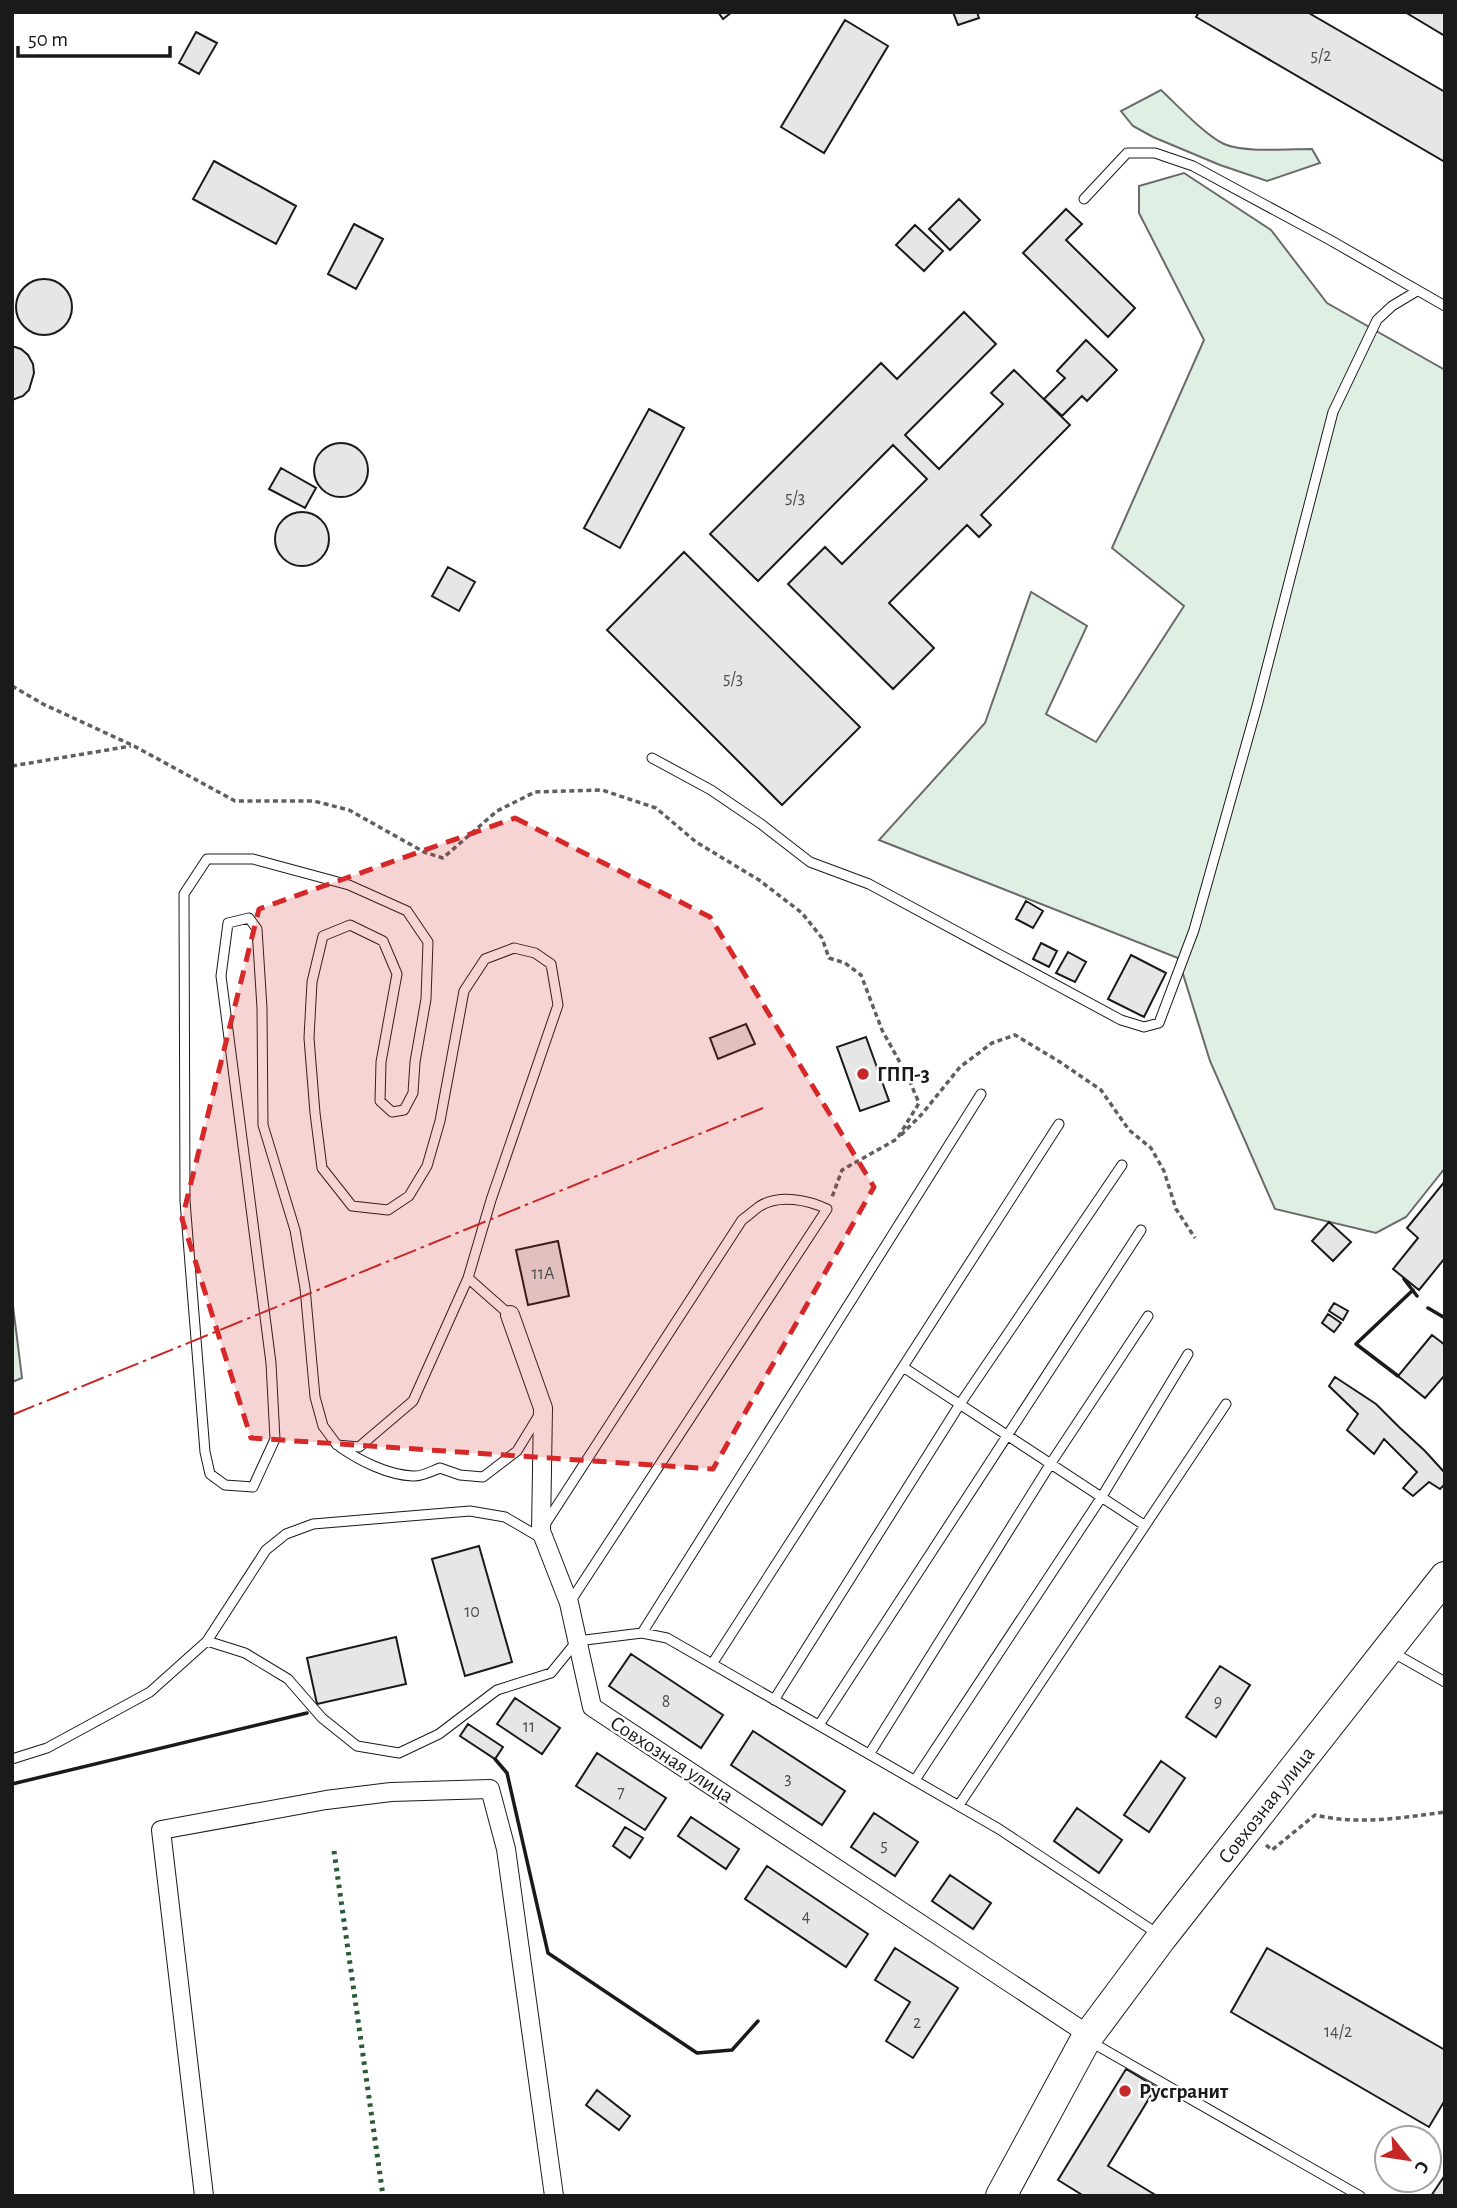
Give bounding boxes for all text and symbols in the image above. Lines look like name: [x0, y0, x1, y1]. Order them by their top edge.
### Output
scale bar: [18, 14, 170, 58]
text: 50 m: [28, 29, 68, 50]
house number: 5/2: [1311, 47, 1331, 65]
house number: 5/3: [785, 489, 805, 507]
house number: 5/3: [723, 670, 743, 688]
place label: ГПП-3: [877, 1064, 930, 1085]
marker: ГПП-3: [855, 1066, 871, 1082]
house number: 11А: [532, 1265, 555, 1283]
house number: 10: [464, 1603, 480, 1621]
house number: 8: [662, 1693, 670, 1711]
house number: 9: [1214, 1693, 1222, 1711]
street label: Совхозная улица: [606, 1712, 737, 1807]
house number: 11: [523, 1718, 535, 1736]
street label: Совхозная улица: [1214, 1742, 1319, 1868]
house number: 3: [784, 1770, 792, 1788]
house number: 7: [617, 1784, 625, 1802]
house number: 5: [880, 1837, 888, 1855]
house number: 4: [802, 1908, 811, 1926]
house number: 2: [913, 2014, 921, 2032]
house number: 14/2: [1324, 2023, 1352, 2041]
place label: Русгранит: [1139, 2081, 1229, 2102]
marker: Русгранит: [1117, 2083, 1133, 2099]
north arrow: [1373, 2124, 1443, 2194]
text: С: [1411, 2157, 1432, 2176]

